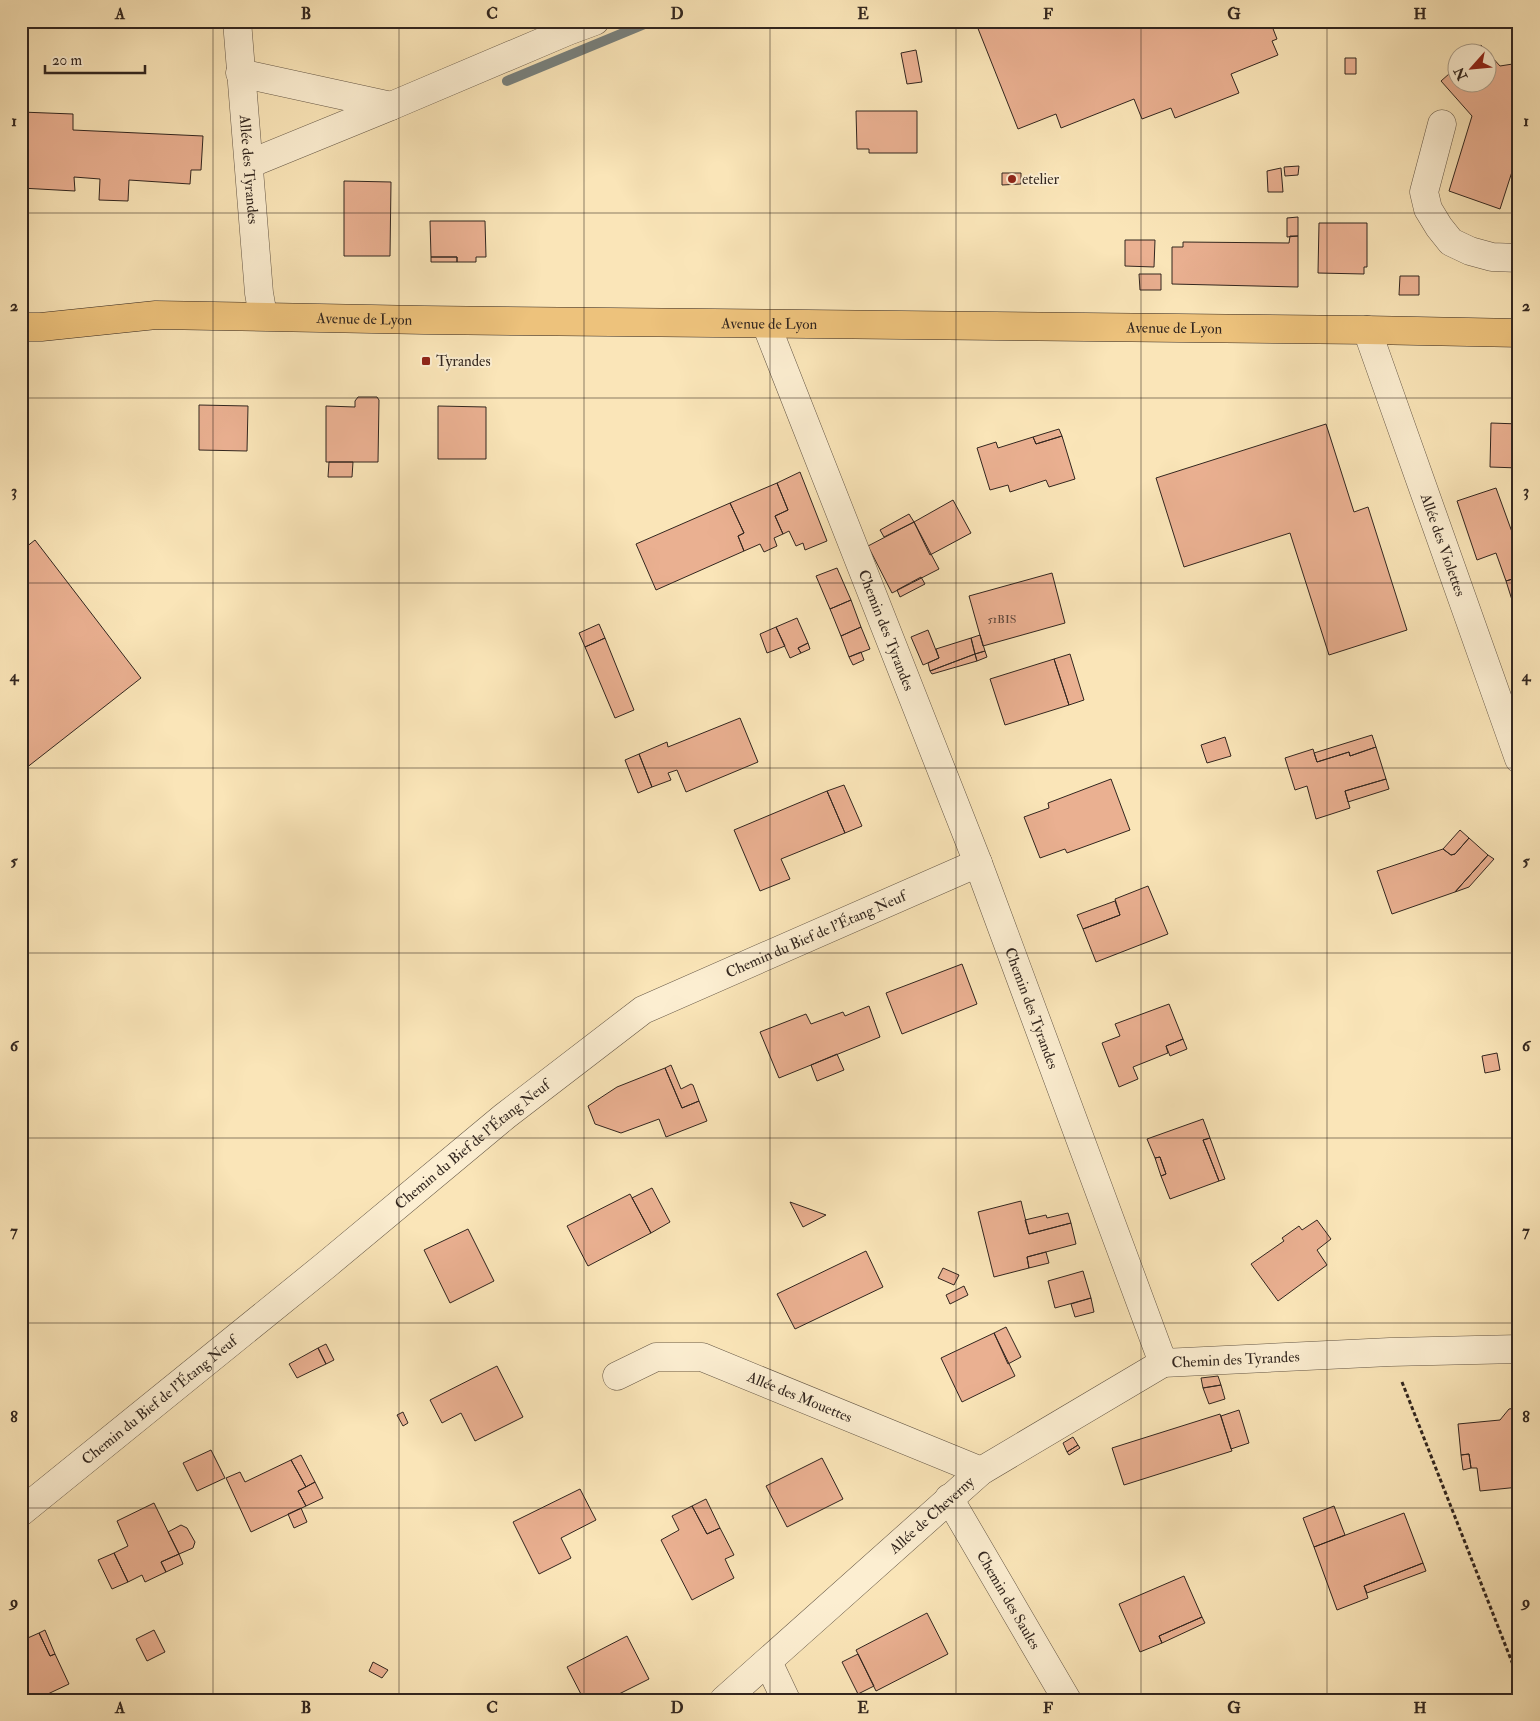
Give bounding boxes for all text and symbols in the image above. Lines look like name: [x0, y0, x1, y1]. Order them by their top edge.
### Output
text: A: [114, 4, 126, 24]
text: B: [301, 4, 311, 24]
text: C: [486, 4, 498, 24]
text: D: [670, 4, 684, 24]
text: E: [857, 4, 869, 24]
text: F: [1043, 4, 1053, 24]
text: G: [1227, 4, 1241, 24]
text: H: [1413, 4, 1427, 24]
scale bar: [45, 42, 145, 74]
north arrow: [1448, 42, 1498, 92]
text: 20 m: [52, 51, 82, 70]
text: N: [1450, 64, 1472, 84]
text: 1: [11, 111, 17, 131]
text: 1: [1523, 111, 1529, 131]
street label: Allée des Tyrandes: [235, 113, 262, 225]
place label: etelier: [1022, 170, 1059, 189]
marker: etelier: [1006, 173, 1018, 185]
text: 2: [10, 296, 18, 316]
text: 2: [1522, 296, 1530, 316]
street label: Avenue de Lyon: [315, 309, 413, 330]
street label: Avenue de Lyon: [720, 314, 818, 334]
street label: Avenue de Lyon: [1125, 318, 1223, 338]
place label: Tyrandes: [436, 352, 491, 371]
marker: Tyrandes: [420, 355, 432, 367]
text: 3: [11, 481, 17, 501]
text: 3: [1523, 481, 1529, 501]
street label: Allée des Violettes: [1415, 490, 1470, 599]
street label: Chemin des Tyrandes: [854, 567, 918, 694]
house number: 51BIS: [988, 612, 1016, 627]
text: 4: [9, 666, 20, 686]
text: 4: [1521, 666, 1532, 686]
text: 5: [10, 851, 18, 871]
text: 5: [1522, 851, 1530, 871]
street label: Chemin du Bief de l'Étang Neuf: [723, 886, 911, 982]
street label: Chemin des Tyrandes: [1000, 945, 1062, 1072]
text: 6: [10, 1036, 20, 1056]
text: 6: [1522, 1036, 1532, 1056]
street label: Chemin du Bief de l'Étang Neuf: [391, 1075, 556, 1214]
text: 7: [10, 1221, 18, 1241]
text: 7: [1522, 1221, 1530, 1241]
street label: Chemin du Bief de l'Étang Neuf: [78, 1330, 243, 1469]
street label: Chemin des Tyrandes: [1171, 1347, 1300, 1373]
street label: Allée des Mouettes: [743, 1367, 855, 1427]
text: 8: [10, 1407, 18, 1427]
text: 8: [1522, 1407, 1530, 1427]
street label: Allée de Cheverny: [885, 1472, 979, 1559]
street label: Chemin des Saules: [972, 1547, 1044, 1653]
text: 9: [8, 1592, 18, 1612]
text: 9: [1520, 1592, 1530, 1612]
text: A: [114, 1698, 126, 1718]
text: B: [301, 1698, 311, 1718]
text: C: [486, 1698, 498, 1718]
text: D: [670, 1698, 684, 1718]
text: E: [857, 1698, 869, 1718]
text: F: [1043, 1698, 1053, 1718]
text: G: [1227, 1698, 1241, 1718]
text: H: [1413, 1698, 1427, 1718]

